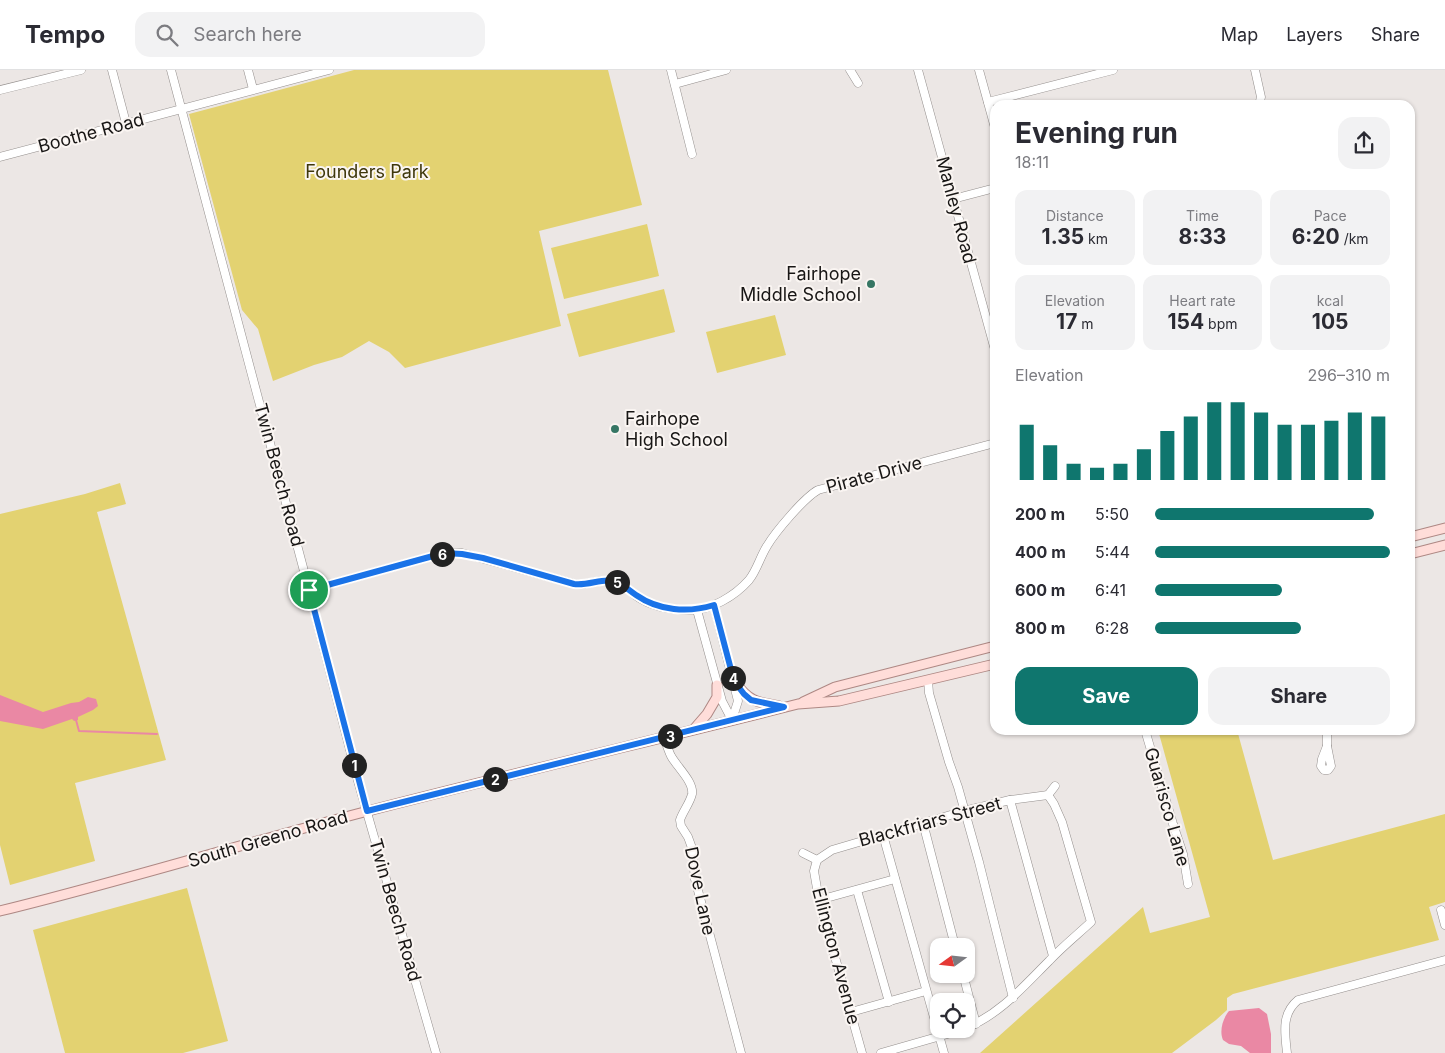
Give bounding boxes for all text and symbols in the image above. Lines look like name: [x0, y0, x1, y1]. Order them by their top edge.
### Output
search box: [135, 12, 485, 57]
text: Tempo: [25, 20, 105, 49]
icon: search: [153, 21, 181, 49]
text: Search here: [193, 23, 302, 46]
text: Map: [1221, 24, 1258, 45]
text: Layers: [1286, 24, 1343, 45]
text: Share: [1371, 24, 1420, 45]
street label: Boothe Road: [36, 108, 146, 157]
text: Evening run: [1015, 116, 1178, 150]
button: share: [1338, 117, 1390, 169]
text: 18:11: [1015, 152, 1049, 172]
street label: Manley Road: [932, 154, 981, 266]
park label: Founders Park: [305, 161, 429, 182]
text: Distance: [1046, 207, 1104, 224]
text: Time: [1186, 207, 1219, 224]
text: Pace: [1314, 207, 1347, 224]
text: 1.35: [1042, 224, 1084, 249]
text: 8:33: [1179, 224, 1226, 249]
text: 6:20: [1292, 224, 1340, 249]
text: km: [1084, 230, 1108, 247]
text: /km: [1340, 230, 1369, 247]
place label: Fairhope Middle School: [740, 263, 861, 305]
marker: Fairhope Middle School: [865, 278, 877, 290]
text: Elevation: [1045, 292, 1105, 309]
text: Heart rate: [1169, 292, 1236, 309]
text: kcal: [1317, 292, 1344, 309]
text: 17: [1056, 309, 1077, 334]
text: 154: [1167, 309, 1204, 334]
text: 105: [1312, 309, 1348, 334]
text: m: [1077, 315, 1094, 332]
text: bpm: [1204, 315, 1238, 332]
text: Elevation: [1015, 365, 1084, 385]
text: 296–310 m: [1307, 365, 1390, 385]
street label: Twin Beech Road: [250, 401, 309, 549]
place label: Fairhope High School: [625, 408, 728, 450]
marker: Fairhope High School: [609, 423, 621, 435]
street label: Pirate Drive: [823, 452, 924, 497]
text: 200 m: [1015, 504, 1065, 524]
text: 5:50: [1095, 504, 1129, 524]
pin: 6: [430, 542, 454, 566]
text: 400 m: [1015, 542, 1066, 562]
text: 5:44: [1095, 542, 1130, 562]
text: 6: [438, 546, 447, 563]
pin: [288, 569, 330, 611]
pin: 5: [604, 570, 630, 594]
text: 5: [613, 574, 622, 591]
icon: arrive: [295, 576, 323, 604]
text: 600 m: [1015, 580, 1065, 600]
text: 6:41: [1095, 580, 1126, 600]
text: 800 m: [1015, 618, 1065, 638]
text: 6:28: [1095, 618, 1129, 638]
pin: 4: [720, 666, 746, 690]
button: Save: [1015, 667, 1198, 725]
button: Share: [1208, 667, 1390, 725]
text: 4: [729, 670, 738, 687]
pin: 3: [658, 724, 682, 748]
text: 3: [666, 728, 675, 745]
street label: Guarisco Lane: [1140, 745, 1194, 869]
pin: 1: [342, 752, 366, 778]
text: 1: [351, 757, 358, 774]
pin: 2: [482, 766, 508, 792]
text: 2: [491, 771, 500, 788]
street label: Blackfriars Street: [856, 792, 1004, 851]
street label: South Greeno Road: [185, 806, 350, 871]
street label: Twin Beech Road: [365, 836, 426, 984]
street label: Dove Lane: [681, 845, 720, 937]
street label: Ellington Avenue: [808, 885, 865, 1027]
north arrow: [930, 938, 975, 982]
map controls: [930, 938, 975, 1038]
button: locate: [930, 993, 975, 1038]

